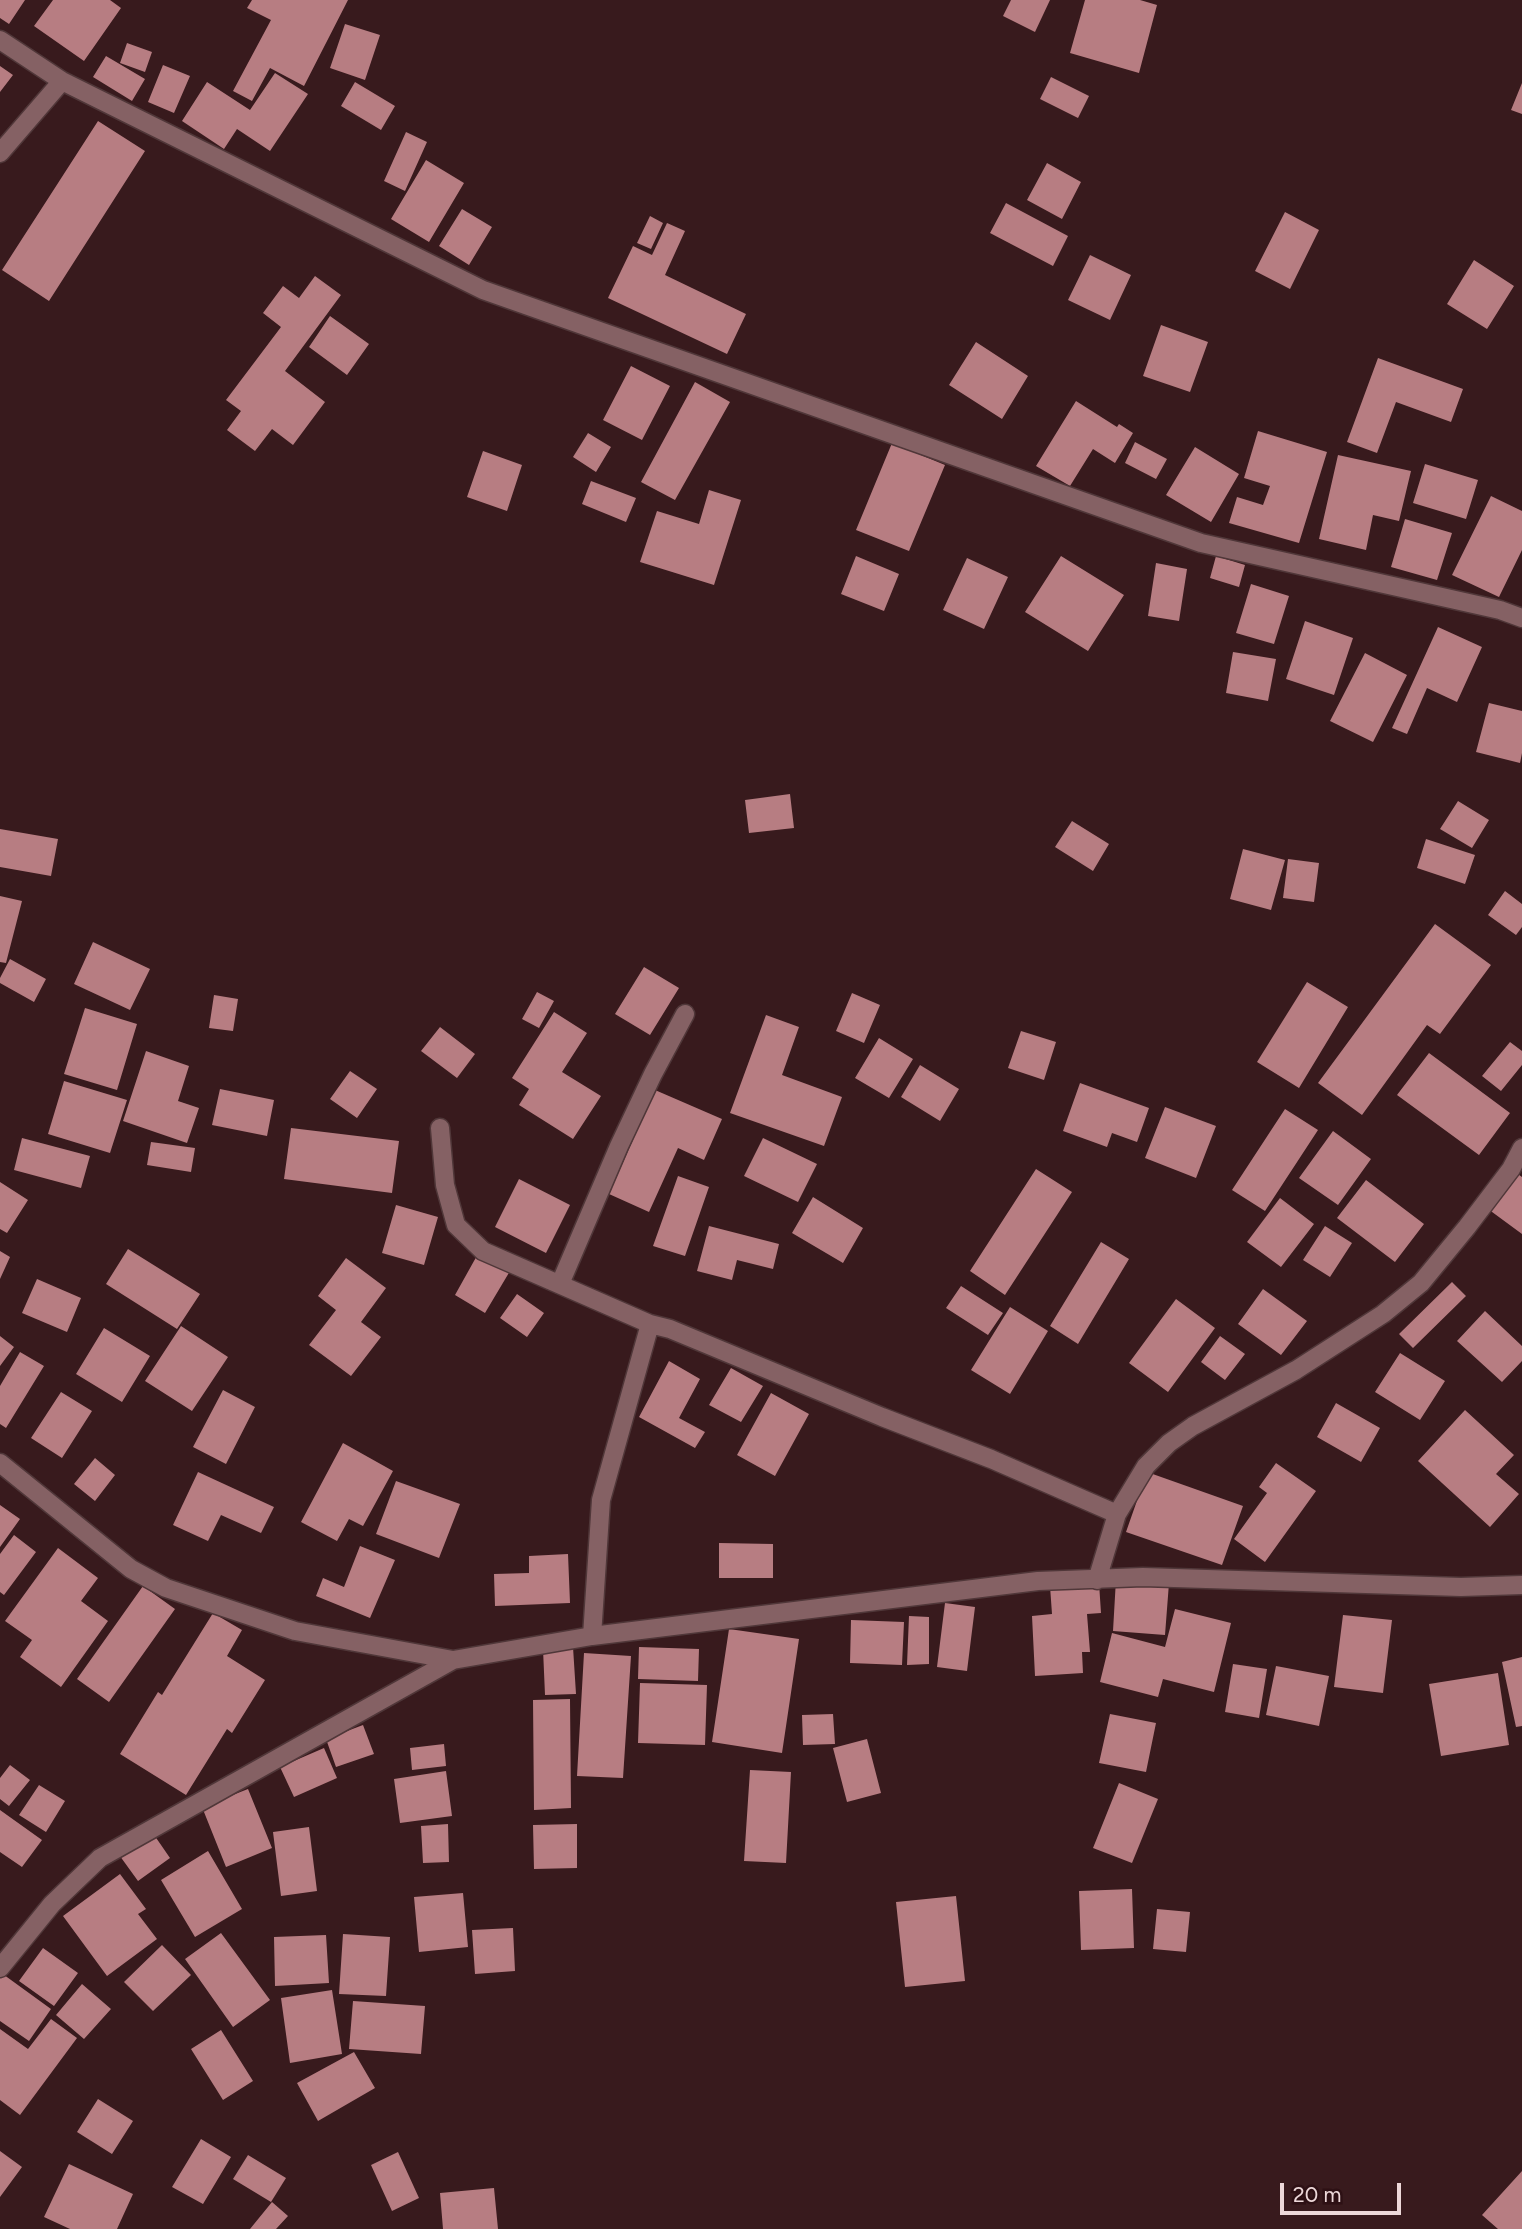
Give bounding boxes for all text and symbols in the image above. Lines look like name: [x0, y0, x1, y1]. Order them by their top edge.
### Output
scale bar: [1284, 2170, 1405, 2214]
text: 20 m: [1293, 2182, 1341, 2207]

